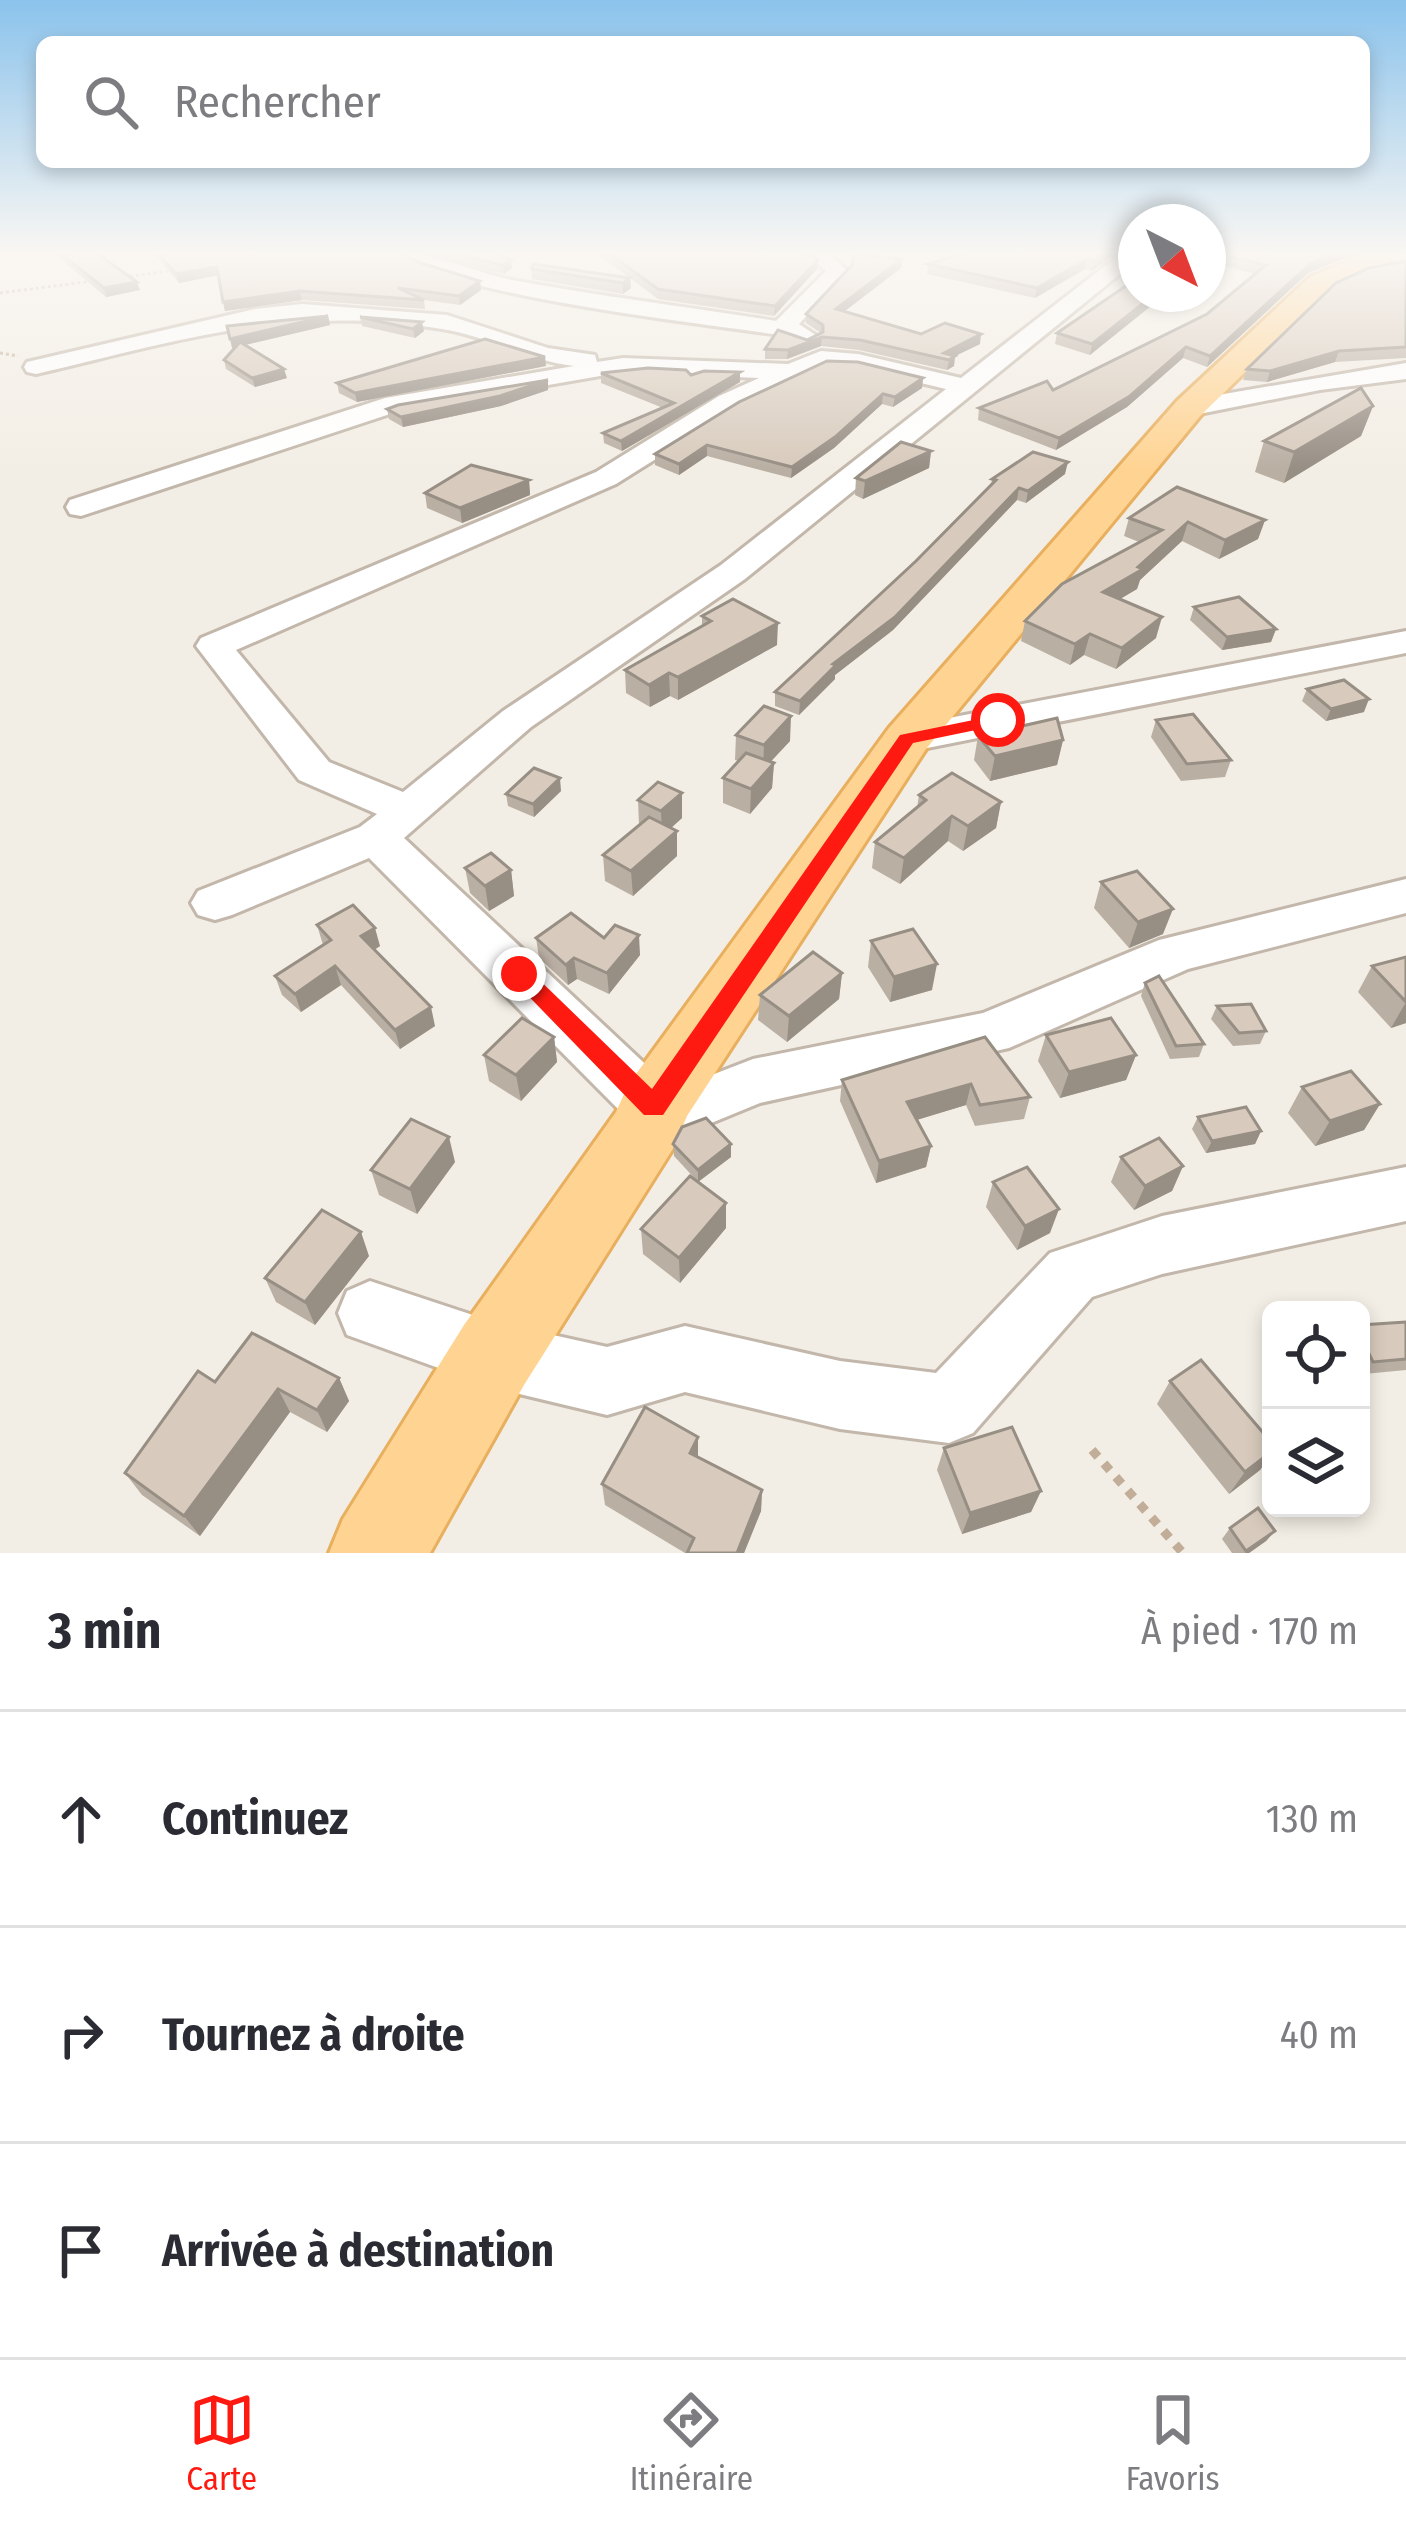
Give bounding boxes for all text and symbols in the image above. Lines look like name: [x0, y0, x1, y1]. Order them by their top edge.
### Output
search box: [36, 36, 1370, 168]
icon: search: [78, 69, 144, 135]
text: Rechercher: [174, 75, 381, 129]
north arrow: [1118, 204, 1226, 312]
route start: [971, 693, 1025, 747]
route end: [492, 947, 546, 1001]
map controls: [1262, 1301, 1370, 1517]
button: locate: [1262, 1301, 1370, 1409]
button: layers: [1262, 1409, 1370, 1517]
text: 3 min: [48, 1600, 162, 1662]
text: À pied · 170 m: [1141, 1608, 1358, 1654]
icon: ahead: [48, 1786, 114, 1852]
text: Continuez: [162, 1792, 348, 1846]
text: 130 m: [1266, 1796, 1358, 1842]
icon: right: [48, 2002, 114, 2068]
text: Tournez à droite: [162, 2008, 465, 2062]
text: 40 m: [1280, 2012, 1358, 2058]
icon: arrive: [48, 2218, 114, 2284]
text: Arrivée à destination: [162, 2224, 554, 2278]
tab: Carte: [186, 2387, 257, 2499]
tab: Itinéraire: [630, 2387, 753, 2499]
tab: Favoris: [1126, 2387, 1220, 2499]

